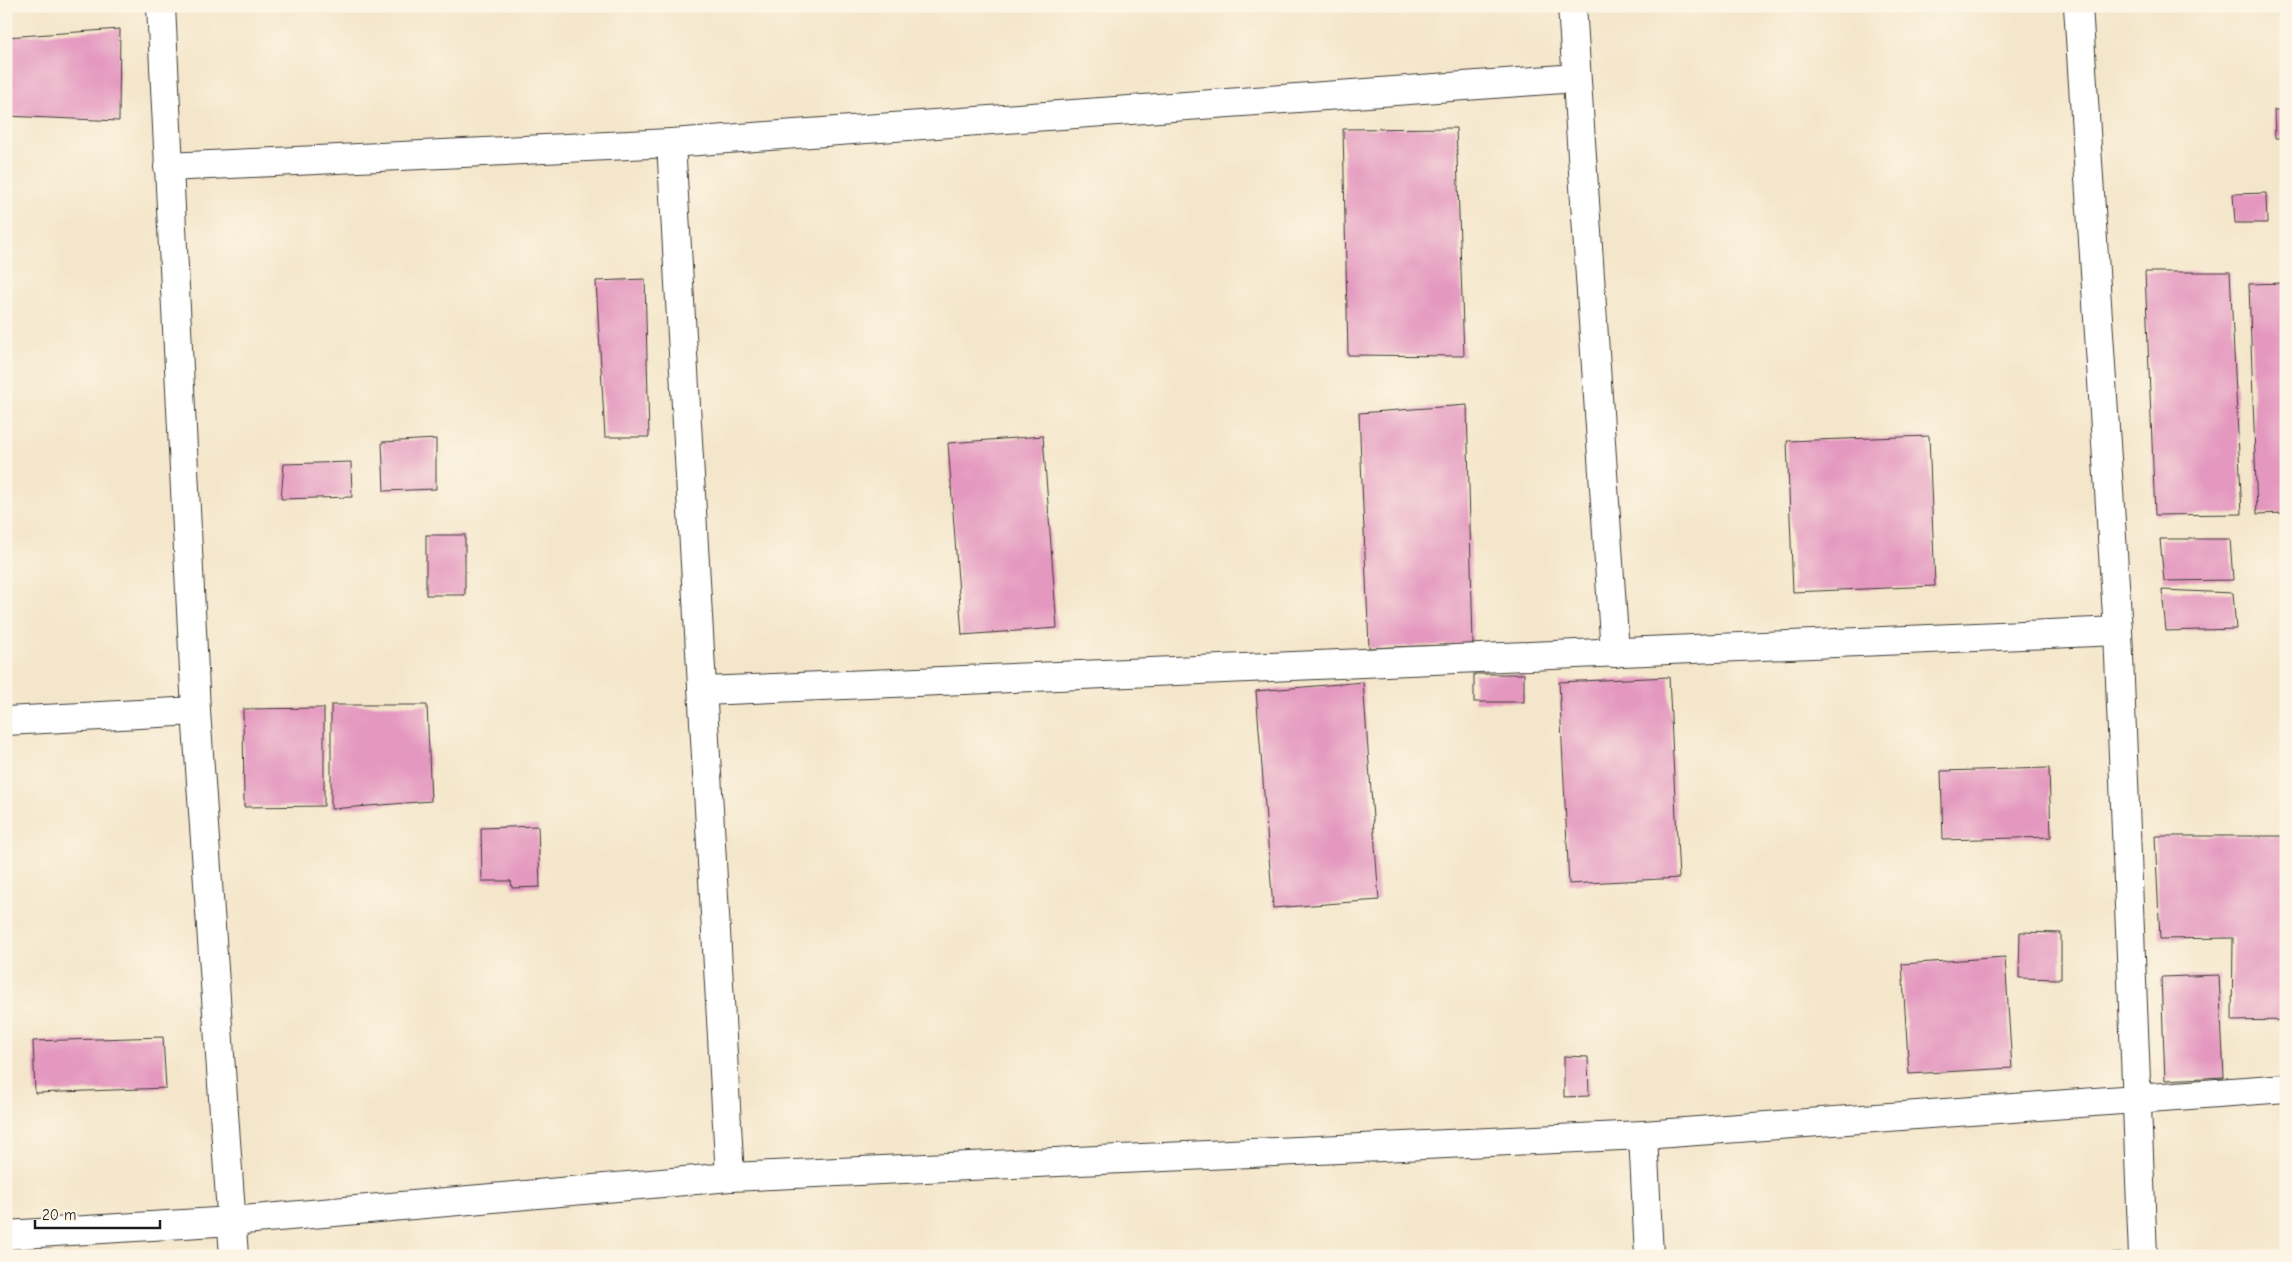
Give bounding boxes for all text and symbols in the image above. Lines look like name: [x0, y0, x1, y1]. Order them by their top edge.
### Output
scale bar: [35, 1197, 160, 1229]
text: 20 m: [42, 1206, 76, 1224]

